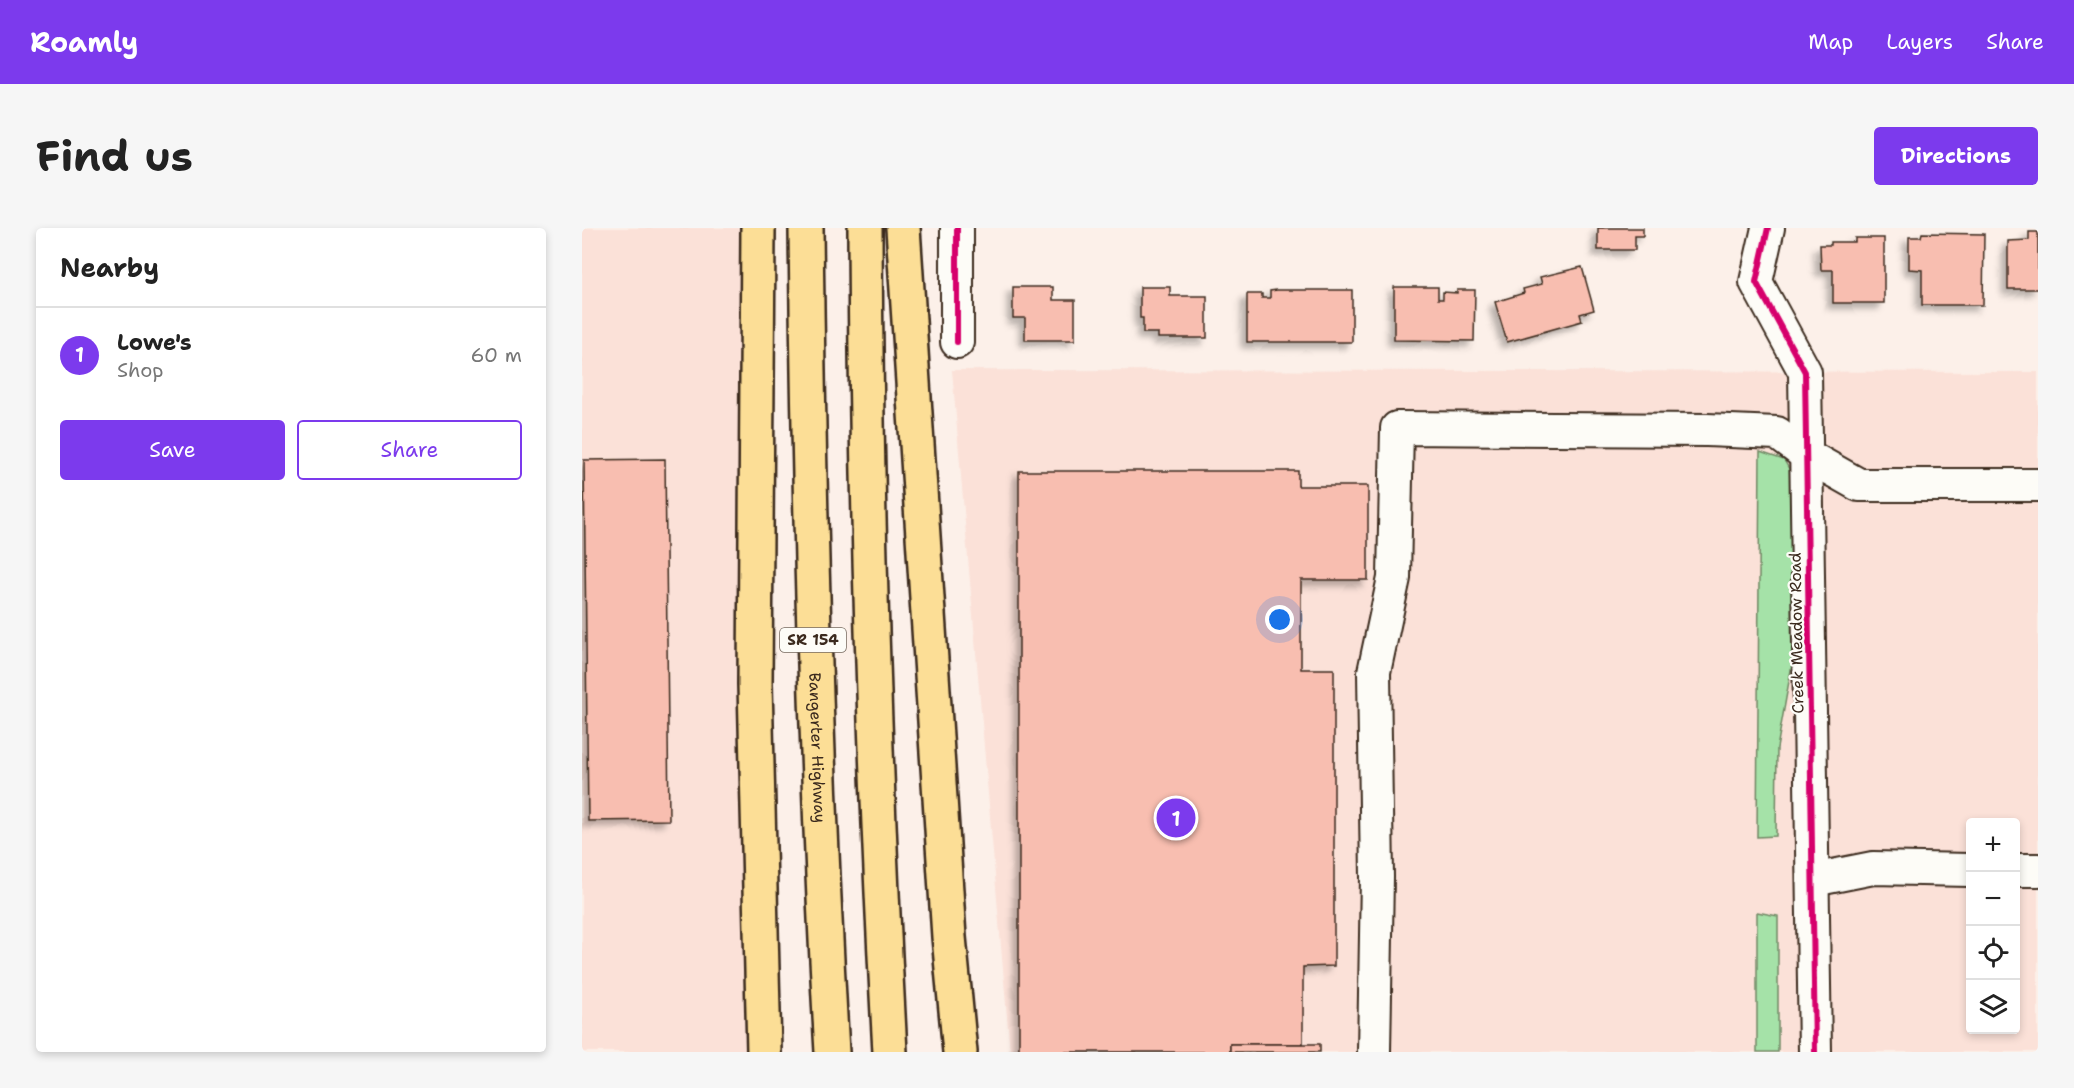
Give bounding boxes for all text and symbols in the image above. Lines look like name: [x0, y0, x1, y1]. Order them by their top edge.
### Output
text: Roamly: [30, 23, 138, 61]
text: Map: [1808, 28, 1853, 56]
text: Layers: [1886, 28, 1953, 56]
text: Share: [1986, 28, 2044, 56]
button: Directions: [1874, 127, 2038, 185]
text: Find us: [36, 128, 193, 184]
text: Nearby: [60, 250, 159, 285]
text: Lowe's: [117, 328, 192, 357]
text: 1: [75, 342, 84, 368]
text: 60 m: [470, 342, 522, 368]
text: Shop: [117, 357, 164, 383]
button: Save: [60, 420, 285, 480]
button: Share: [297, 420, 522, 480]
street label: Creek Meadow Road: [1785, 552, 1808, 714]
your location: [1265, 605, 1294, 634]
road number: SR 154: [780, 628, 846, 652]
street label: Bangerter Highway: [804, 672, 831, 824]
pin: 1: [1156, 796, 1196, 840]
map controls: [1966, 818, 2020, 1034]
button: +: [1966, 818, 2020, 872]
button: −: [1966, 872, 2020, 926]
button: locate: [1966, 926, 2020, 980]
button: layers: [1966, 980, 2020, 1034]

